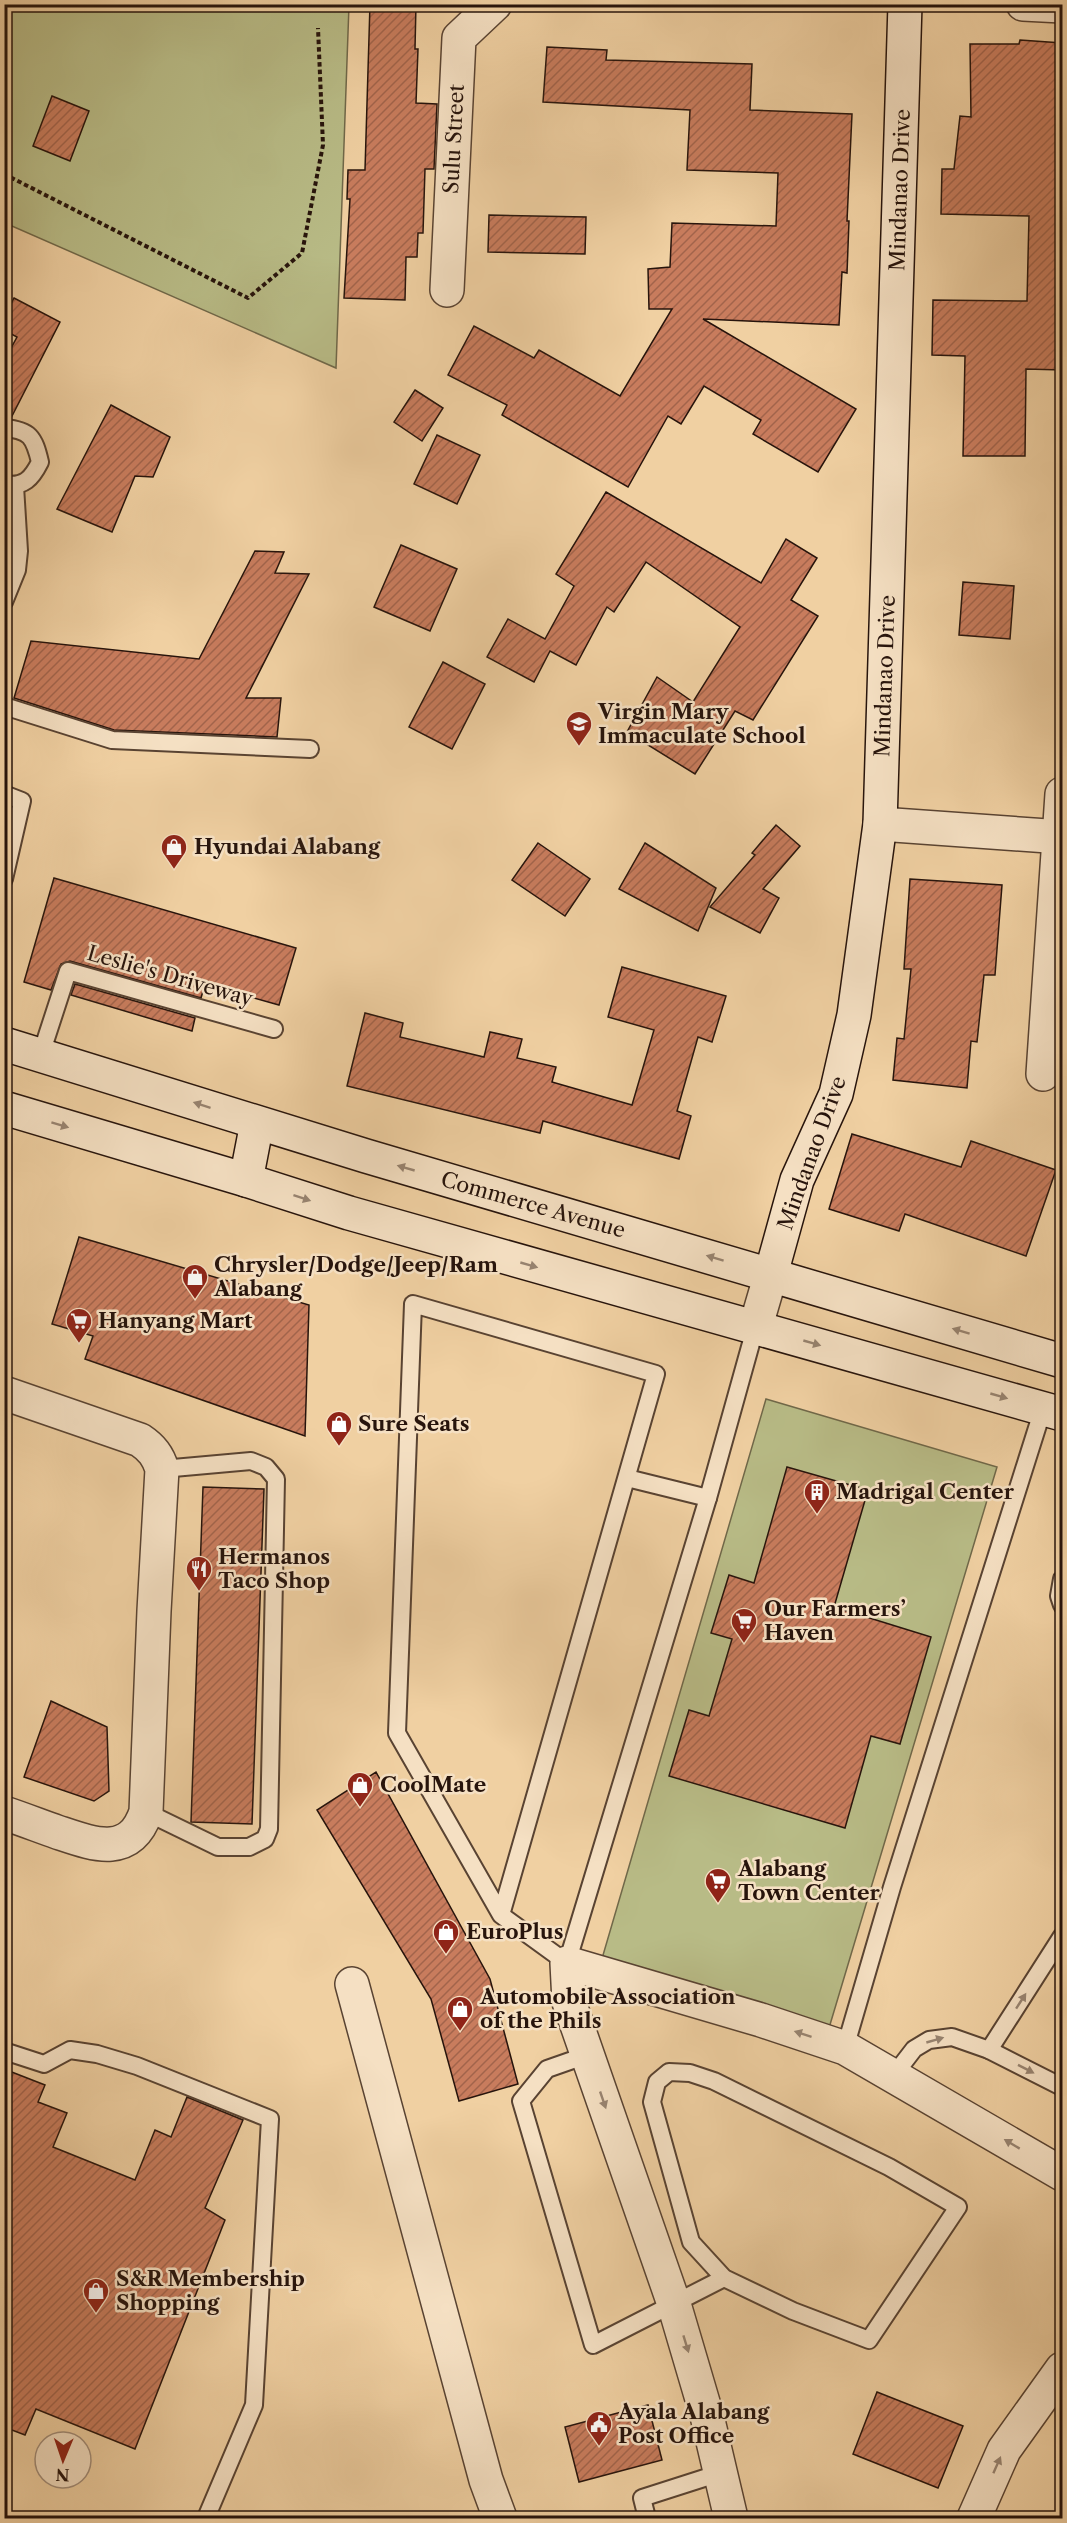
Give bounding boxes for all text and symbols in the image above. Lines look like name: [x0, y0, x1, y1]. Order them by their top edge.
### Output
street label: Sulu Street: [438, 83, 469, 194]
street label: Mindanao Drive: [884, 109, 915, 271]
street label: Mindanao Drive: [869, 595, 900, 757]
place label: Virgin Mary Immaculate School: [597, 699, 806, 748]
school or university icon: Virgin Mary Immaculate School: [564, 709, 594, 747]
shop icon: Hyundai Alabang: [159, 832, 189, 870]
place label: Hyundai Alabang: [194, 834, 381, 859]
street label: Leslie's Driveway: [84, 940, 256, 1011]
street label: Mindanao Drive: [772, 1072, 851, 1233]
one-way arrow: [193, 1100, 211, 1109]
one-way arrow: [51, 1121, 69, 1130]
one-way arrow: [397, 1163, 415, 1172]
street label: Commerce Avenue: [438, 1166, 628, 1243]
one-way arrow: [293, 1194, 311, 1203]
place label: Chrysler/Dodge/Jeep/Ram Alabang: [213, 1252, 498, 1301]
one-way arrow: [706, 1253, 724, 1262]
one-way arrow: [520, 1261, 538, 1270]
shop icon: Chrysler/Dodge/Jeep/Ram Alabang: [180, 1262, 210, 1300]
supermarket icon: Hanyang Mart: [64, 1306, 94, 1344]
place label: Hanyang Mart: [98, 1308, 253, 1333]
one-way arrow: [952, 1326, 970, 1335]
one-way arrow: [803, 1339, 821, 1349]
one-way arrow: [990, 1392, 1008, 1401]
shop icon: Sure Seats: [324, 1409, 354, 1447]
place label: Sure Seats: [358, 1411, 470, 1436]
building icon: Madrigal Center: [802, 1477, 832, 1515]
place label: Madrigal Center: [836, 1479, 1015, 1504]
place label: Hermanos Taco Shop: [218, 1544, 330, 1593]
restaurant icon: Hermanos Taco Shop: [184, 1554, 214, 1592]
place label: Our Farmers’ Haven: [764, 1596, 906, 1645]
supermarket icon: Our Farmers’ Haven: [729, 1606, 759, 1644]
shop icon: CoolMate: [345, 1770, 375, 1808]
place label: CoolMate: [380, 1772, 486, 1797]
place label: Alabang Town Center: [737, 1856, 881, 1905]
supermarket icon: Alabang Town Center: [703, 1866, 733, 1904]
shop icon: EuroPlus: [431, 1917, 461, 1955]
place label: EuroPlus: [466, 1919, 563, 1944]
place label: Automobile Association of the Phils: [479, 1984, 736, 2033]
shop icon: Automobile Association of the Phils: [445, 1994, 475, 2032]
one-way arrow: [1015, 1994, 1027, 2010]
one-way arrow: [794, 2028, 812, 2038]
one-way arrow: [926, 2034, 944, 2044]
one-way arrow: [1017, 2064, 1034, 2073]
one-way arrow: [599, 2091, 608, 2109]
one-way arrow: [1004, 2138, 1020, 2149]
place label: S&R Membership Shopping: [116, 2266, 305, 2315]
shop icon: S&R Membership Shopping: [81, 2276, 111, 2314]
one-way arrow: [682, 2335, 691, 2353]
place label: Ayala Alabang Post Office: [617, 2399, 770, 2448]
public building icon: Ayala Alabang Post Office: [584, 2409, 614, 2447]
north arrow: [33, 2430, 93, 2490]
one-way arrow: [993, 2456, 1002, 2474]
text: N: [55, 2465, 70, 2485]

